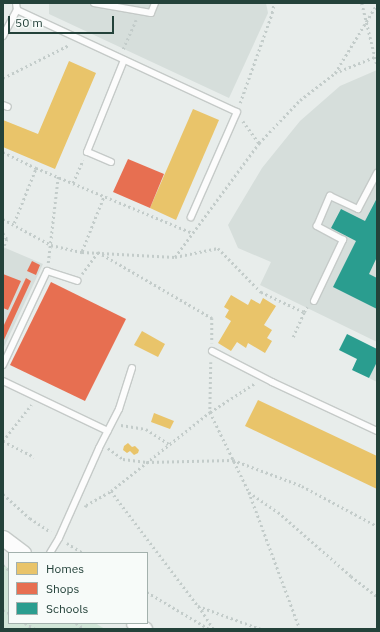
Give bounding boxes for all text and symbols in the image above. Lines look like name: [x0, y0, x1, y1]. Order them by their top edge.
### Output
scale bar: [10, 8, 116, 34]
text: 50 m: [15, 15, 43, 30]
legend: [8, 552, 148, 624]
text: Homes: [46, 561, 84, 576]
text: Shops: [46, 581, 79, 596]
text: Schools: [46, 601, 88, 616]

